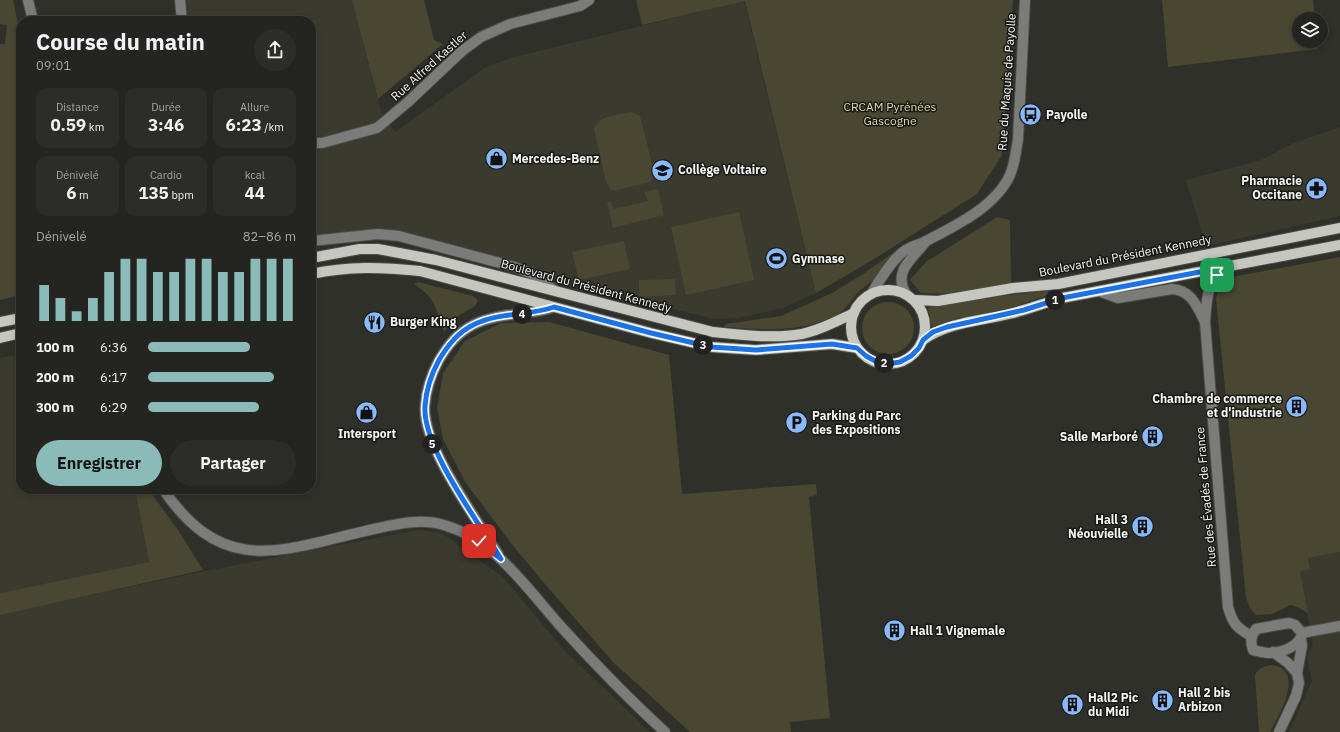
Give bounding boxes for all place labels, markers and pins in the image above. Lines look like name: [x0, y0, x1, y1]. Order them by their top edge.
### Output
bus stop icon: Payolle: [1017, 102, 1043, 128]
place label: Payolle: [1046, 107, 1088, 122]
shop icon: Mercedes-Benz: [484, 146, 510, 172]
place label: Mercedes-Benz: [512, 151, 599, 166]
school or university icon: Collège Voltaire: [650, 157, 676, 183]
place label: Collège Voltaire: [678, 162, 767, 177]
place label: Pharmacie Occitane: [1241, 173, 1302, 202]
pharmacy icon: Pharmacie Occitane: [1304, 175, 1330, 201]
sports icon: Gymnase: [763, 246, 789, 272]
place label: Gymnase: [792, 251, 845, 266]
pin: [1200, 258, 1234, 292]
pin: 1: [1045, 290, 1065, 310]
pin: 4: [512, 304, 532, 324]
restaurant icon: Burger King: [361, 309, 387, 335]
place label: Burger King: [390, 314, 457, 329]
pin: 3: [693, 335, 713, 355]
pin: 2: [874, 353, 894, 373]
place label: Chambre de commerce et d'industrie: [1152, 391, 1282, 420]
building icon: Chambre de commerce et d'industrie: [1284, 393, 1310, 419]
shop icon: Intersport: [354, 400, 380, 426]
place label: Parking du Parc des Expositions: [812, 408, 901, 437]
parking icon: Parking du Parc des Expositions: [784, 410, 810, 436]
building icon: Salle Marboré: [1140, 424, 1166, 450]
place label: Intersport: [338, 426, 396, 441]
place label: Salle Marboré: [1060, 429, 1138, 444]
pin: 5: [422, 434, 442, 454]
place label: Hall 3 Néouvielle: [1068, 512, 1128, 541]
building icon: Hall 3 Néouvielle: [1130, 514, 1156, 540]
pin: [462, 524, 496, 558]
building icon: Hall 1 Vignemale: [881, 618, 907, 644]
place label: Hall 1 Vignemale: [910, 623, 1006, 638]
place label: Hall 2 bis Arbizon: [1178, 685, 1230, 714]
building icon: Hall 2 bis Arbizon: [1150, 687, 1176, 713]
place label: Hall2 Pic du Midi: [1088, 690, 1138, 719]
building icon: Hall2 Pic du Midi: [1060, 692, 1086, 718]

